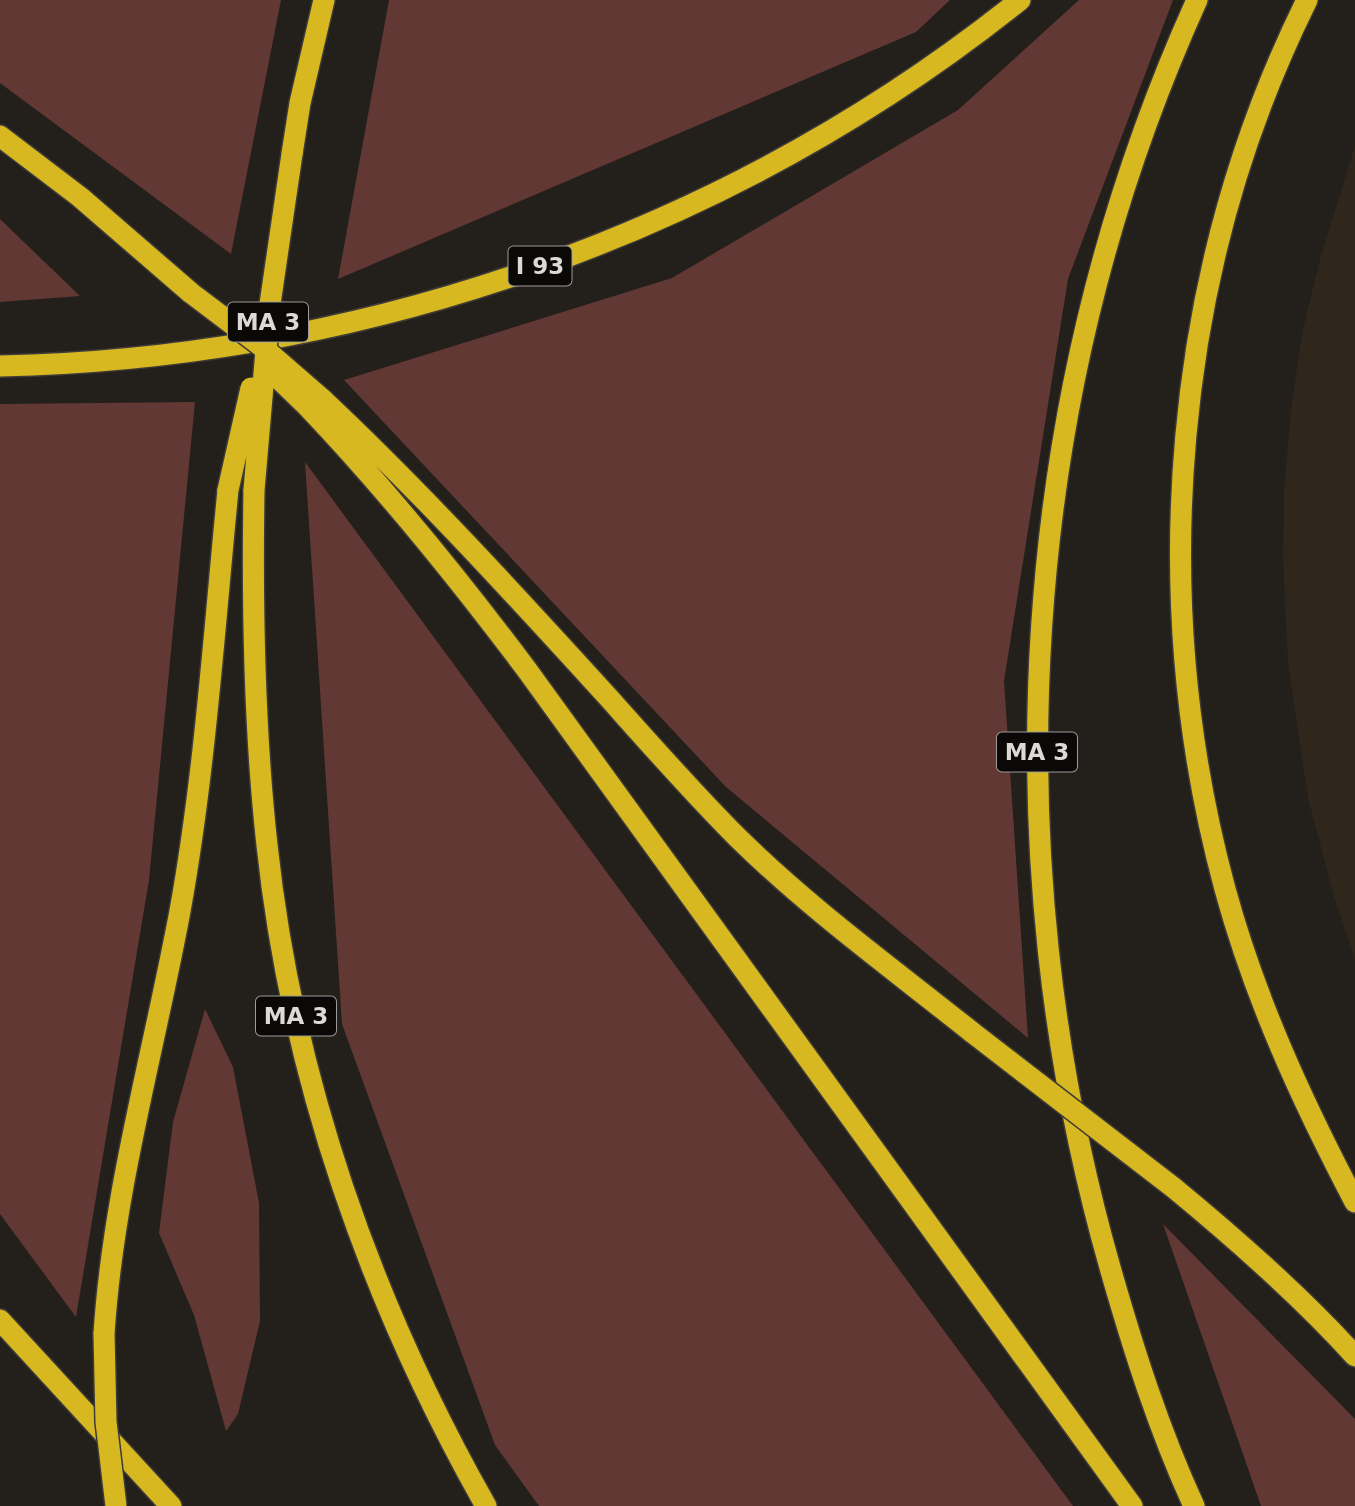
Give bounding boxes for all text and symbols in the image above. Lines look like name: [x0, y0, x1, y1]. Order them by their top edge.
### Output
road number: I 93: [508, 246, 572, 286]
road number: MA 3: [228, 302, 308, 342]
road number: MA 3: [997, 732, 1077, 772]
road number: MA 3: [256, 996, 336, 1036]

